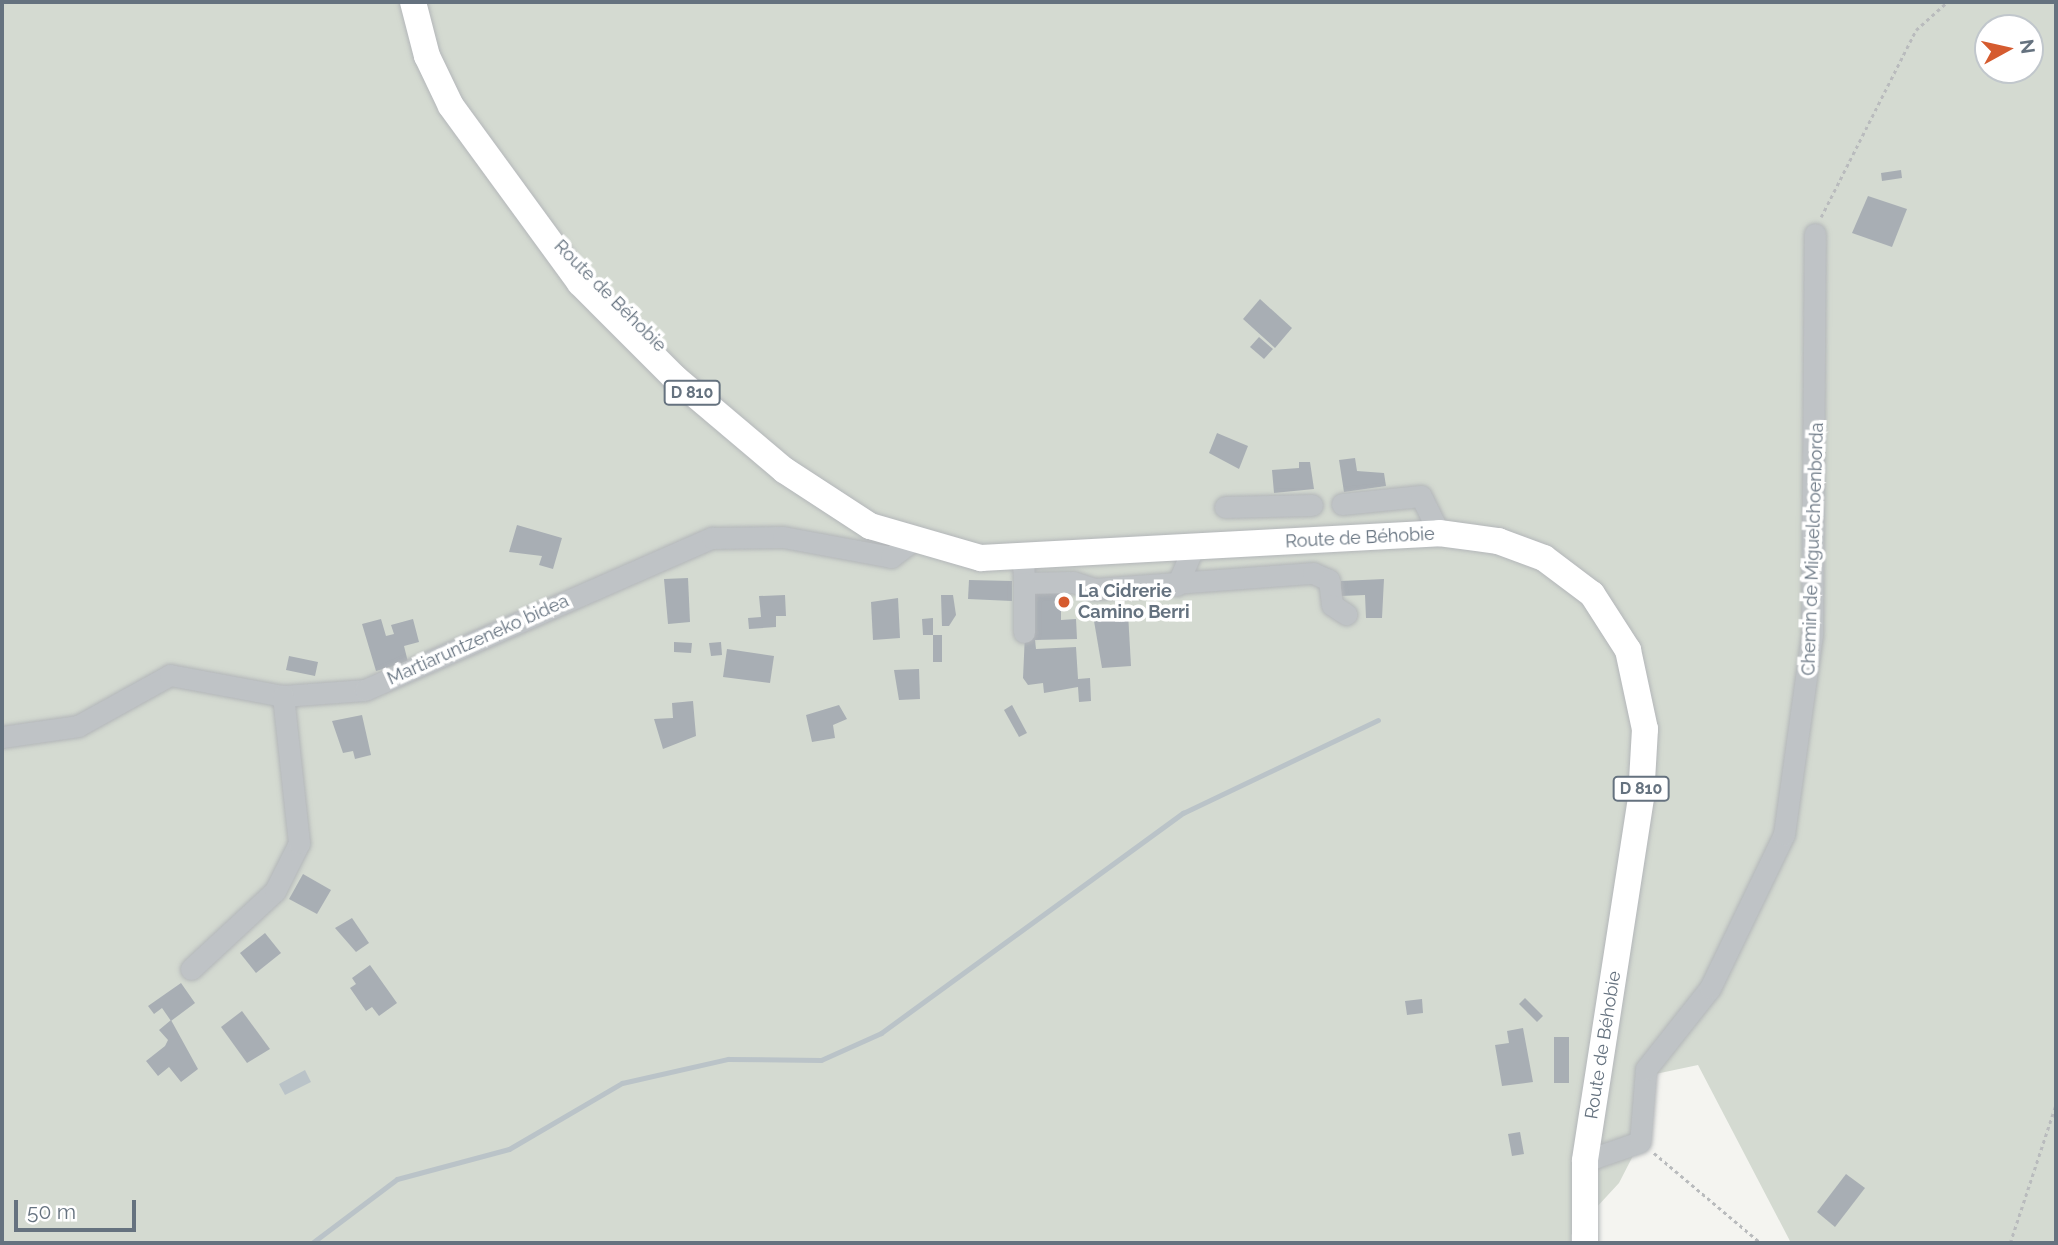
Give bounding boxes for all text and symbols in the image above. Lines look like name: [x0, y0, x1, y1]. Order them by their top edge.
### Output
north arrow: [1974, 14, 2044, 84]
text: N: [2016, 38, 2040, 55]
street label: Route de Béhobie: [549, 235, 671, 357]
road number: D 810: [662, 380, 722, 406]
street label: Chemin de Miguelchoenborda: [1798, 422, 1828, 676]
street label: Route de Béhobie: [1285, 523, 1435, 553]
place label: La Cidrerie Camino Berri: [1078, 581, 1190, 624]
street label: Martiaruntzeneko bidea: [384, 590, 572, 690]
marker: La Cidrerie Camino Berri: [1056, 594, 1072, 610]
road number: D 810: [1611, 776, 1671, 802]
street label: Route de Béhobie: [1581, 969, 1625, 1121]
scale bar: [18, 1186, 140, 1230]
text: 50 m: [27, 1199, 76, 1224]

